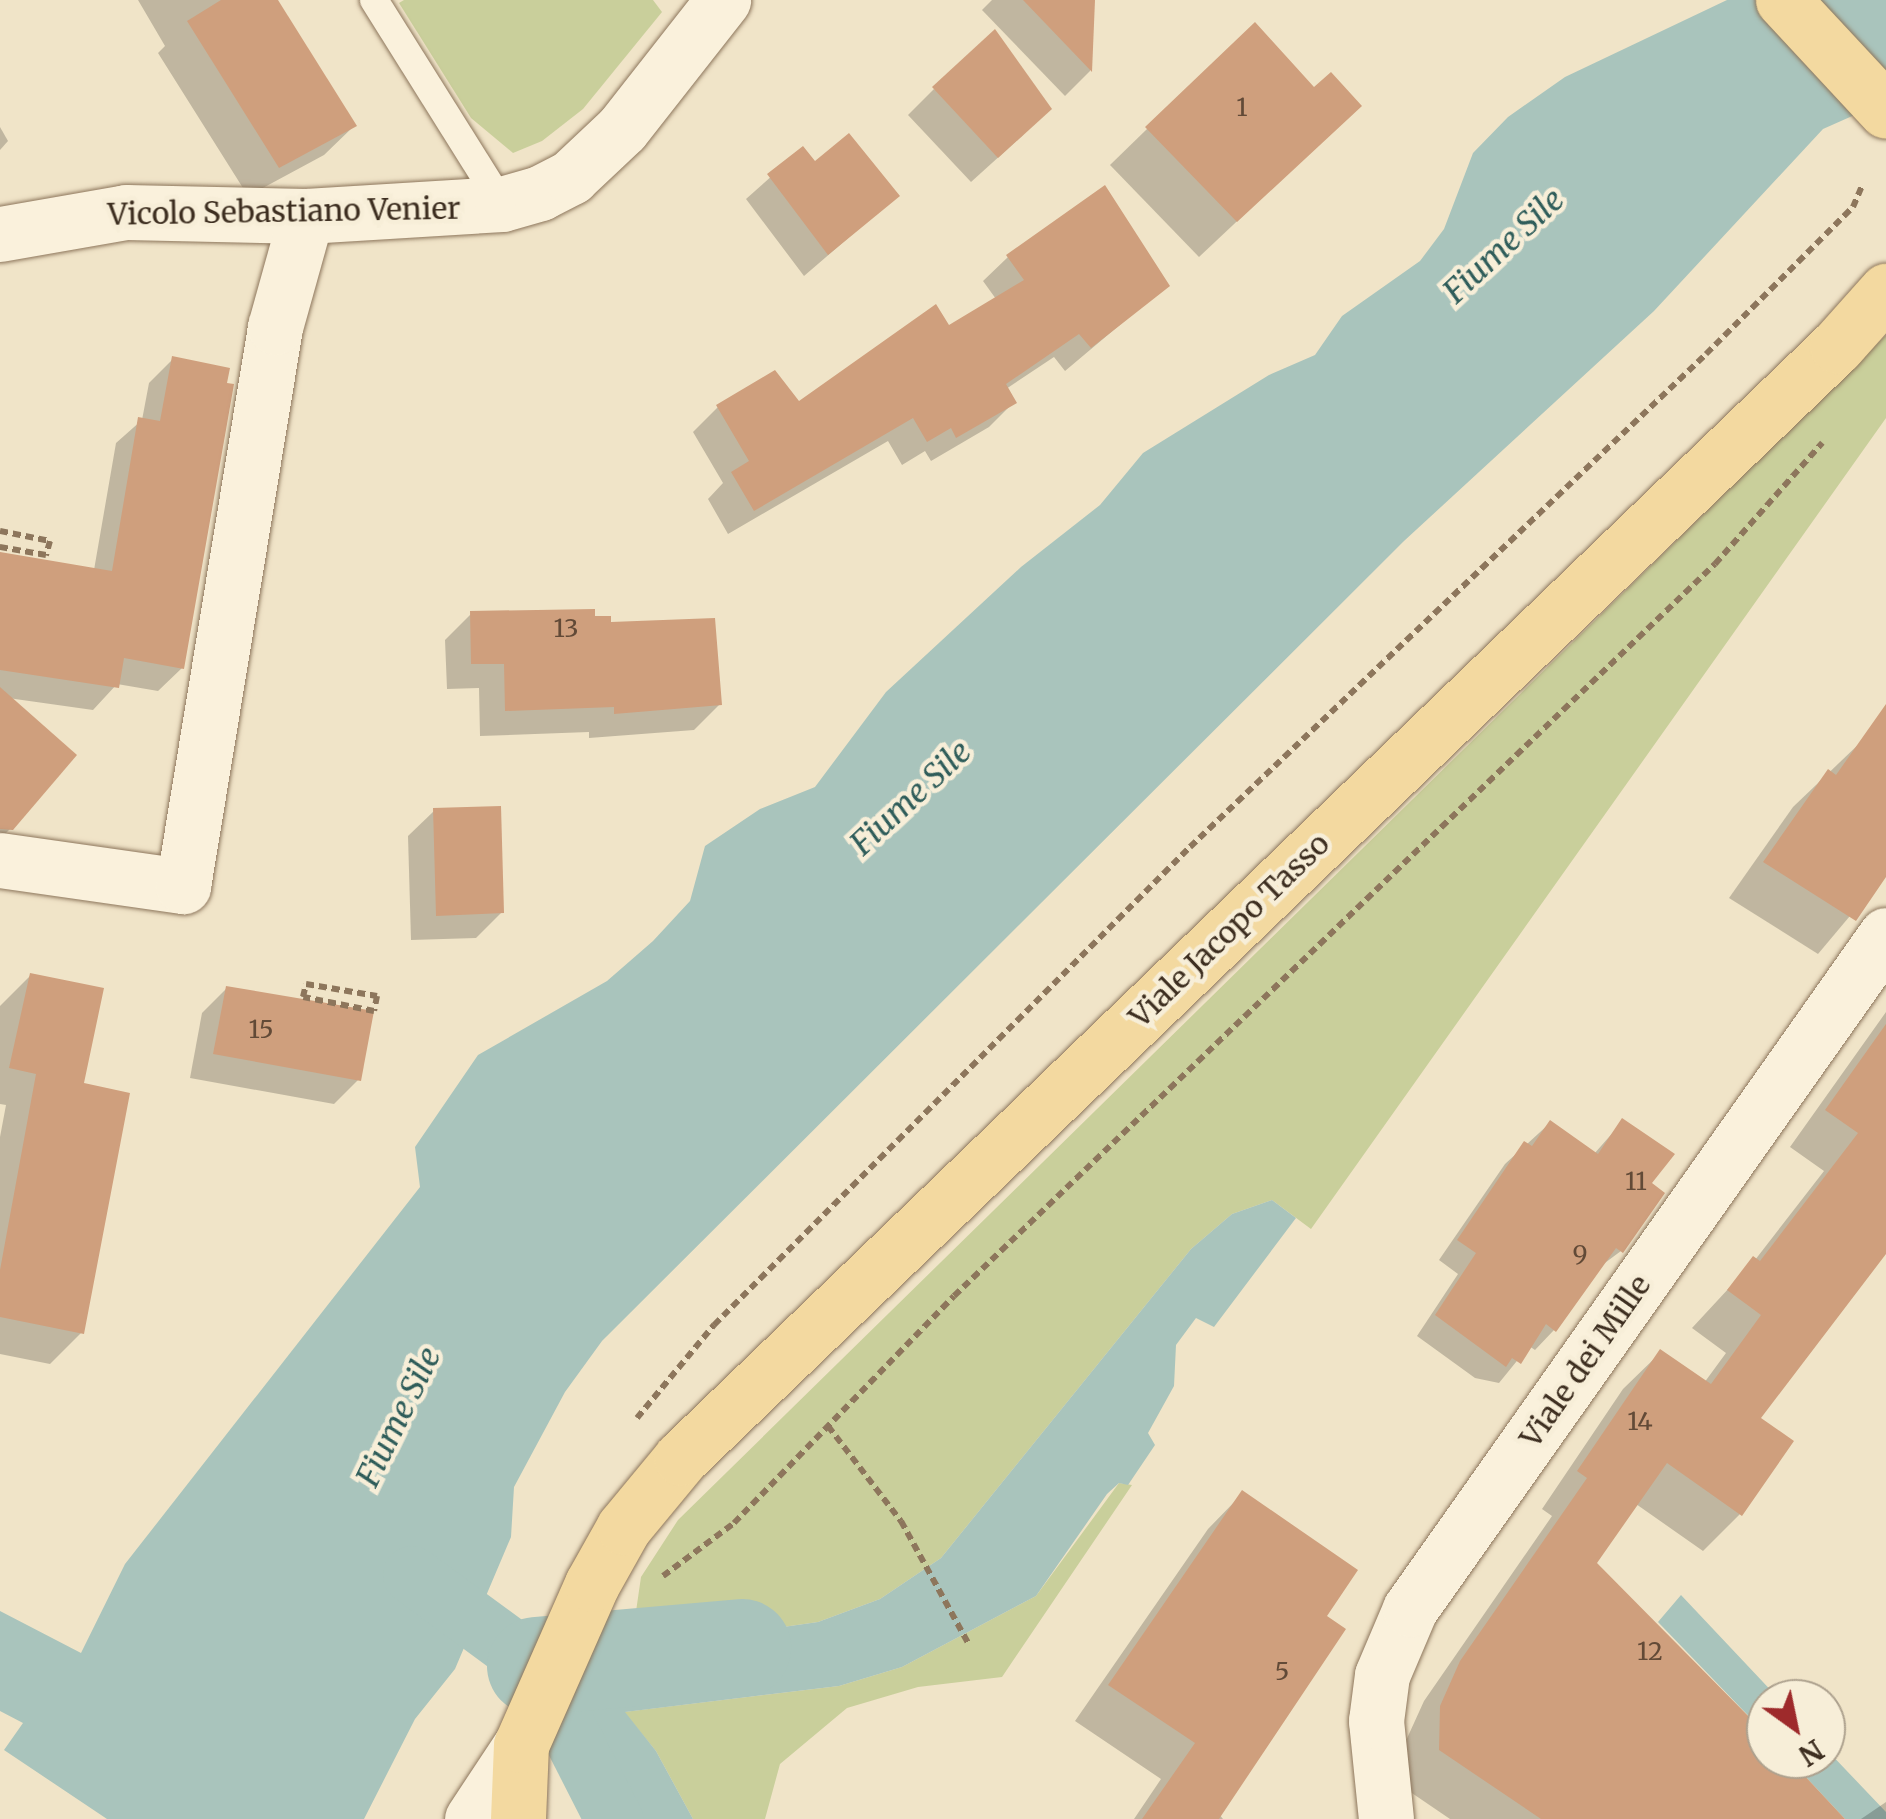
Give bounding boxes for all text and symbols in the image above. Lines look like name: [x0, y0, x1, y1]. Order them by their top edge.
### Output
house number: 1: [1236, 92, 1248, 122]
water label: Fiume Sile: [1436, 181, 1572, 311]
street label: Vicolo Sebastiano Venier: [107, 190, 461, 232]
house number: 13: [554, 613, 578, 643]
water label: Fiume Sile: [843, 733, 979, 863]
street label: Viale Jacopo Tasso: [1122, 825, 1336, 1035]
house number: 15: [248, 1014, 274, 1044]
house number: 11: [1625, 1166, 1647, 1196]
house number: 9: [1572, 1239, 1588, 1269]
street label: Viale dei Mille: [1512, 1268, 1658, 1454]
water label: Fiume Sile: [349, 1341, 449, 1493]
house number: 14: [1627, 1406, 1653, 1436]
house number: 12: [1637, 1636, 1663, 1666]
house number: 5: [1275, 1656, 1289, 1686]
north arrow: [1746, 1679, 1846, 1779]
text: N: [1792, 1731, 1830, 1774]

